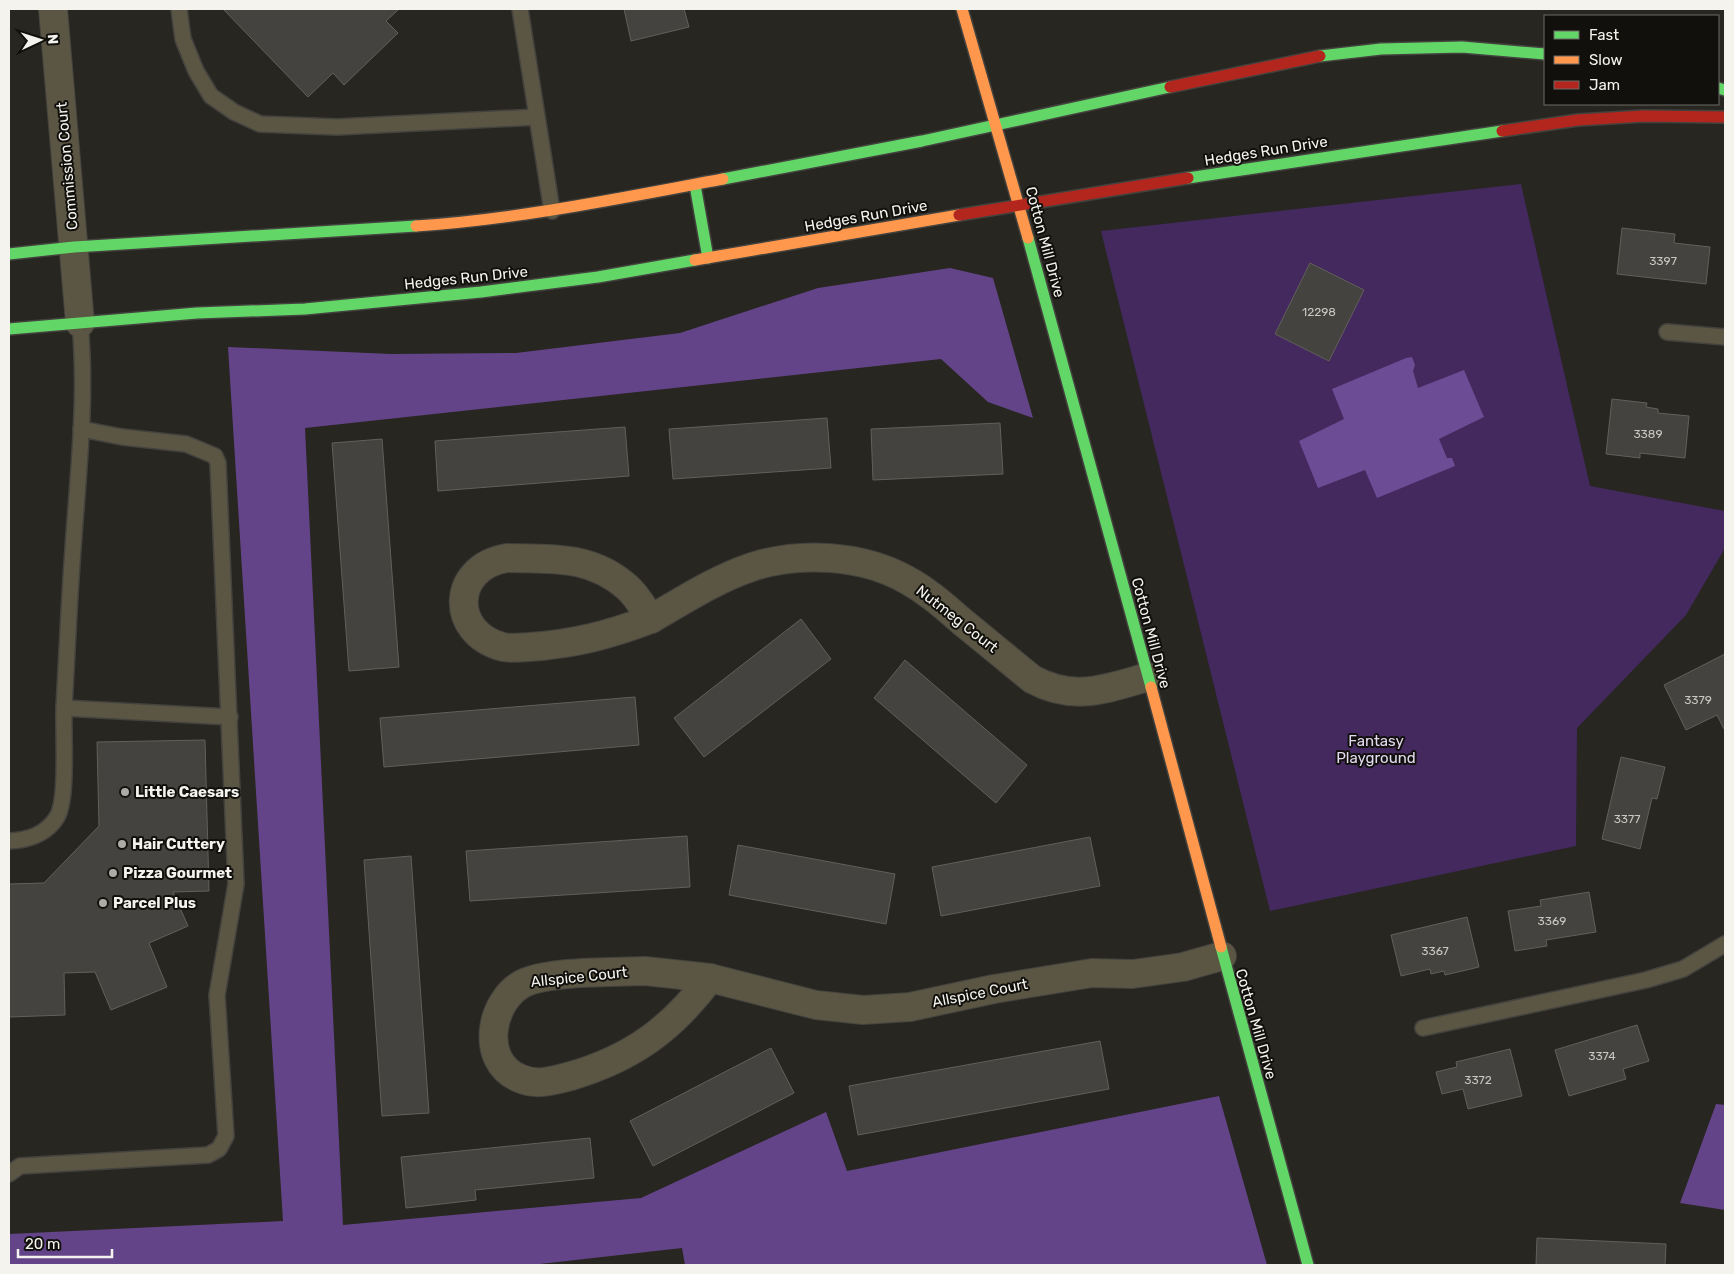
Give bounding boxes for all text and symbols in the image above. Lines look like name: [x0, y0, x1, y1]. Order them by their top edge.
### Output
north arrow: [15, 15, 65, 65]
legend: [1544, 15, 1719, 105]
text: Fast: [1589, 26, 1619, 44]
text: N: [44, 34, 61, 45]
text: Slow: [1589, 51, 1622, 69]
text: Jam: [1589, 76, 1620, 94]
street label: Commission Court: [52, 101, 82, 231]
street label: Hedges Run Drive: [1203, 132, 1329, 170]
street label: Cotton Mill Drive: [1022, 184, 1068, 300]
street label: Hedges Run Drive: [803, 196, 929, 236]
house number: 3397: [1649, 254, 1677, 268]
street label: Hedges Run Drive: [403, 263, 529, 293]
house number: 12298: [1302, 305, 1336, 319]
house number: 3389: [1633, 427, 1663, 441]
street label: Cotton Mill Drive: [1128, 575, 1174, 691]
street label: Nutmeg Court: [912, 581, 1002, 657]
house number: 3379: [1684, 693, 1712, 707]
park label: Fantasy Playground: [1336, 732, 1416, 767]
place label: Little Caesars: [135, 783, 239, 801]
marker: Little Caesars: [119, 786, 131, 798]
house number: 3377: [1614, 812, 1640, 826]
place label: Hair Cuttery: [132, 835, 225, 853]
marker: Hair Cuttery: [116, 838, 128, 850]
place label: Pizza Gourmet: [123, 864, 232, 882]
marker: Pizza Gourmet: [107, 867, 119, 879]
place label: Parcel Plus: [113, 894, 196, 912]
marker: Parcel Plus: [97, 897, 109, 909]
house number: 3369: [1538, 914, 1566, 928]
house number: 3367: [1421, 944, 1449, 958]
street label: Allspice Court: [530, 963, 628, 991]
street label: Cotton Mill Drive: [1232, 967, 1280, 1081]
street label: Allspice Court: [931, 975, 1030, 1011]
house number: 3374: [1588, 1049, 1616, 1063]
house number: 3372: [1464, 1073, 1492, 1087]
scale bar: [18, 1226, 111, 1258]
text: 20 m: [25, 1235, 60, 1253]

